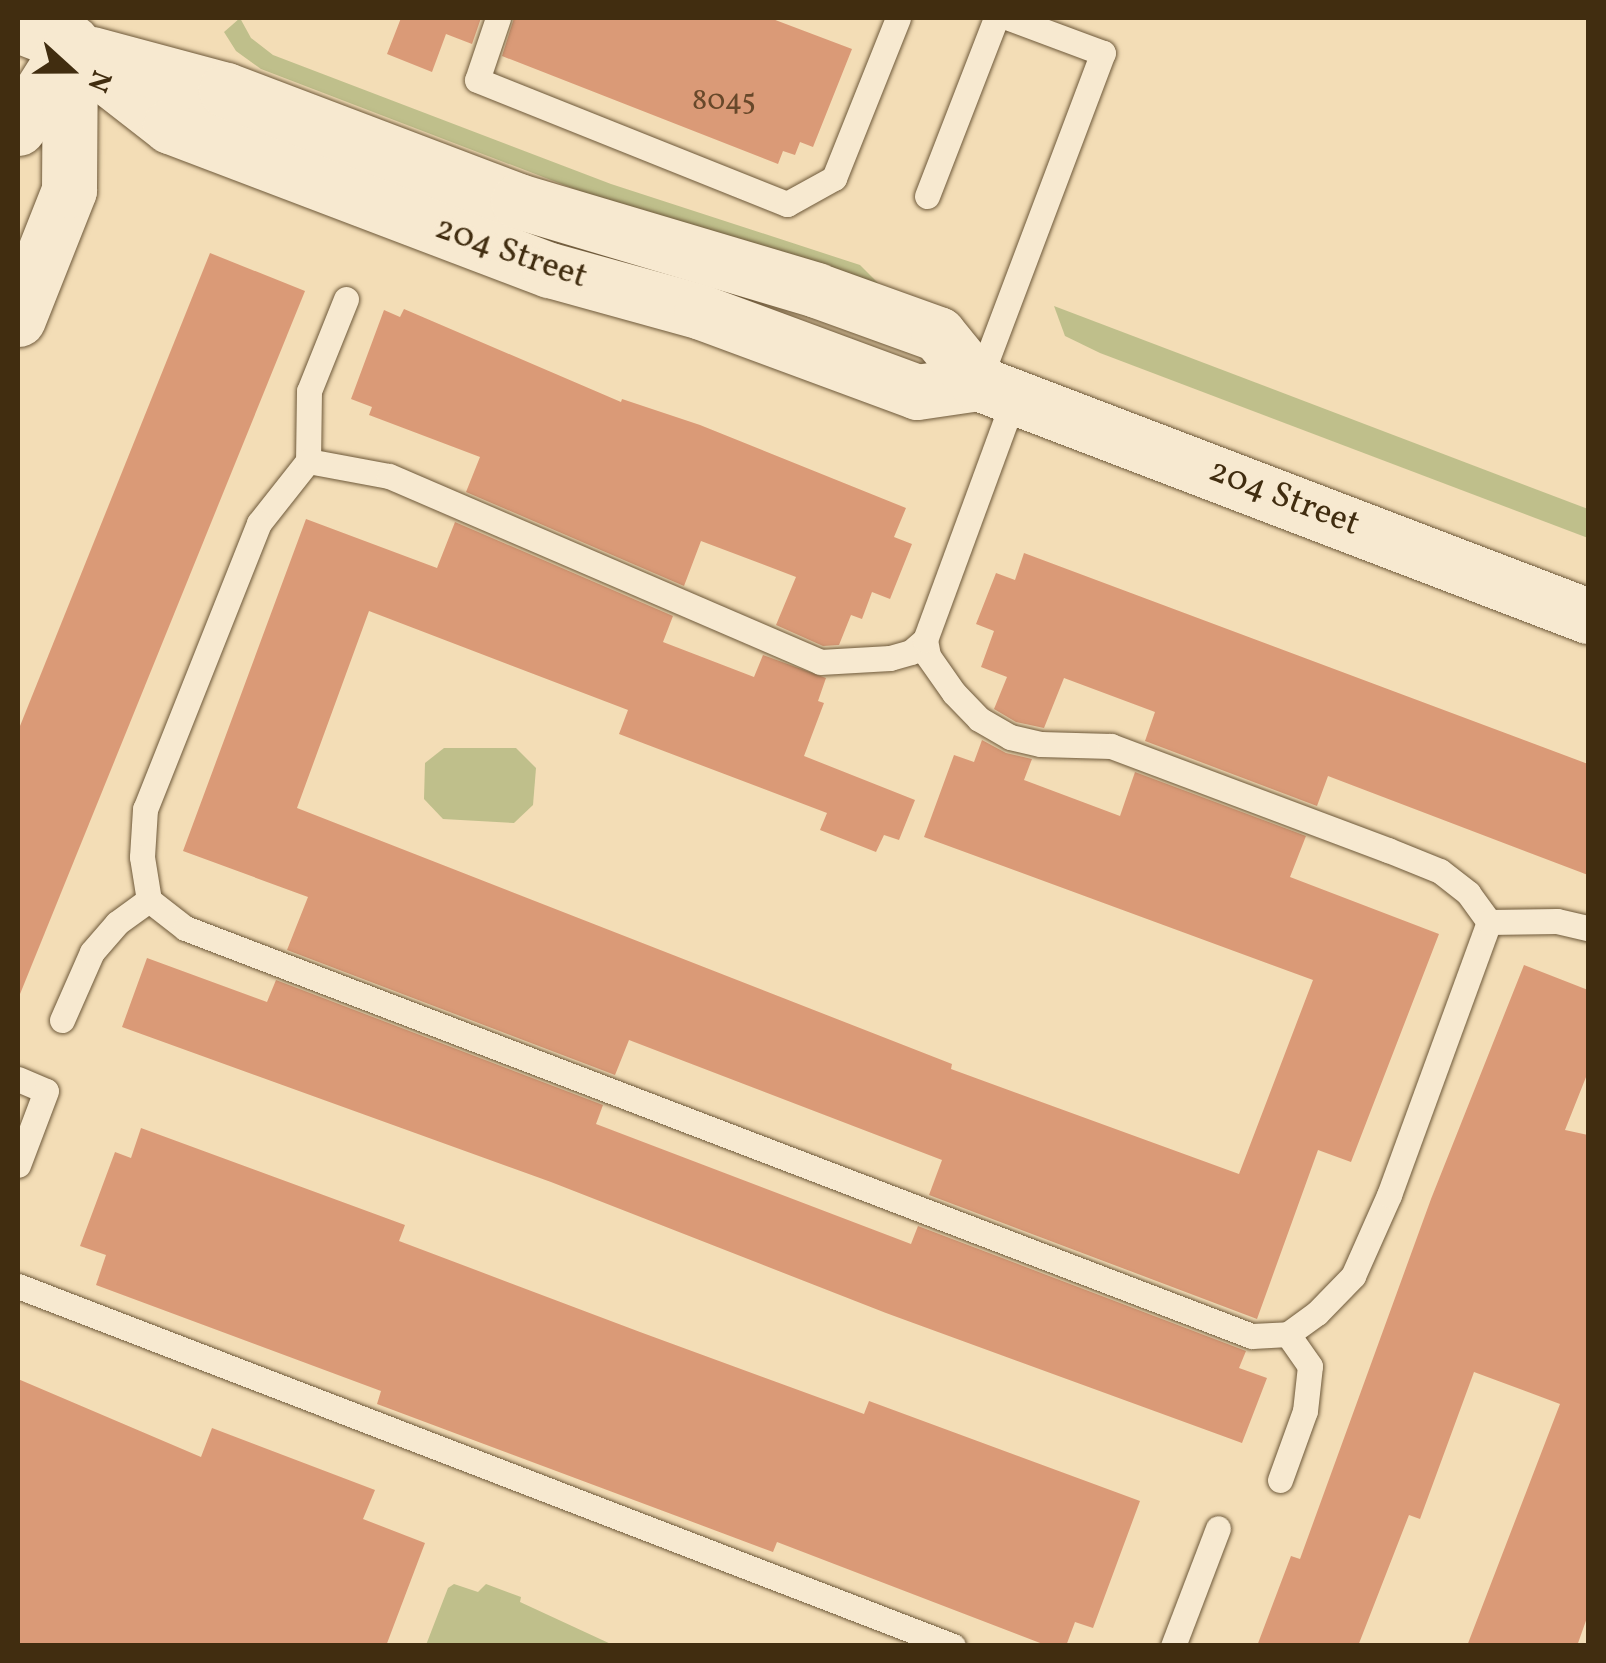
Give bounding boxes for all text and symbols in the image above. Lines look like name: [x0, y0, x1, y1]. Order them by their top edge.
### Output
north arrow: [20, 20, 120, 120]
text: N: [77, 64, 120, 97]
house number: 8045: [692, 83, 756, 119]
street label: 204 Street: [429, 207, 593, 299]
street label: 204 Street: [1203, 450, 1365, 546]

